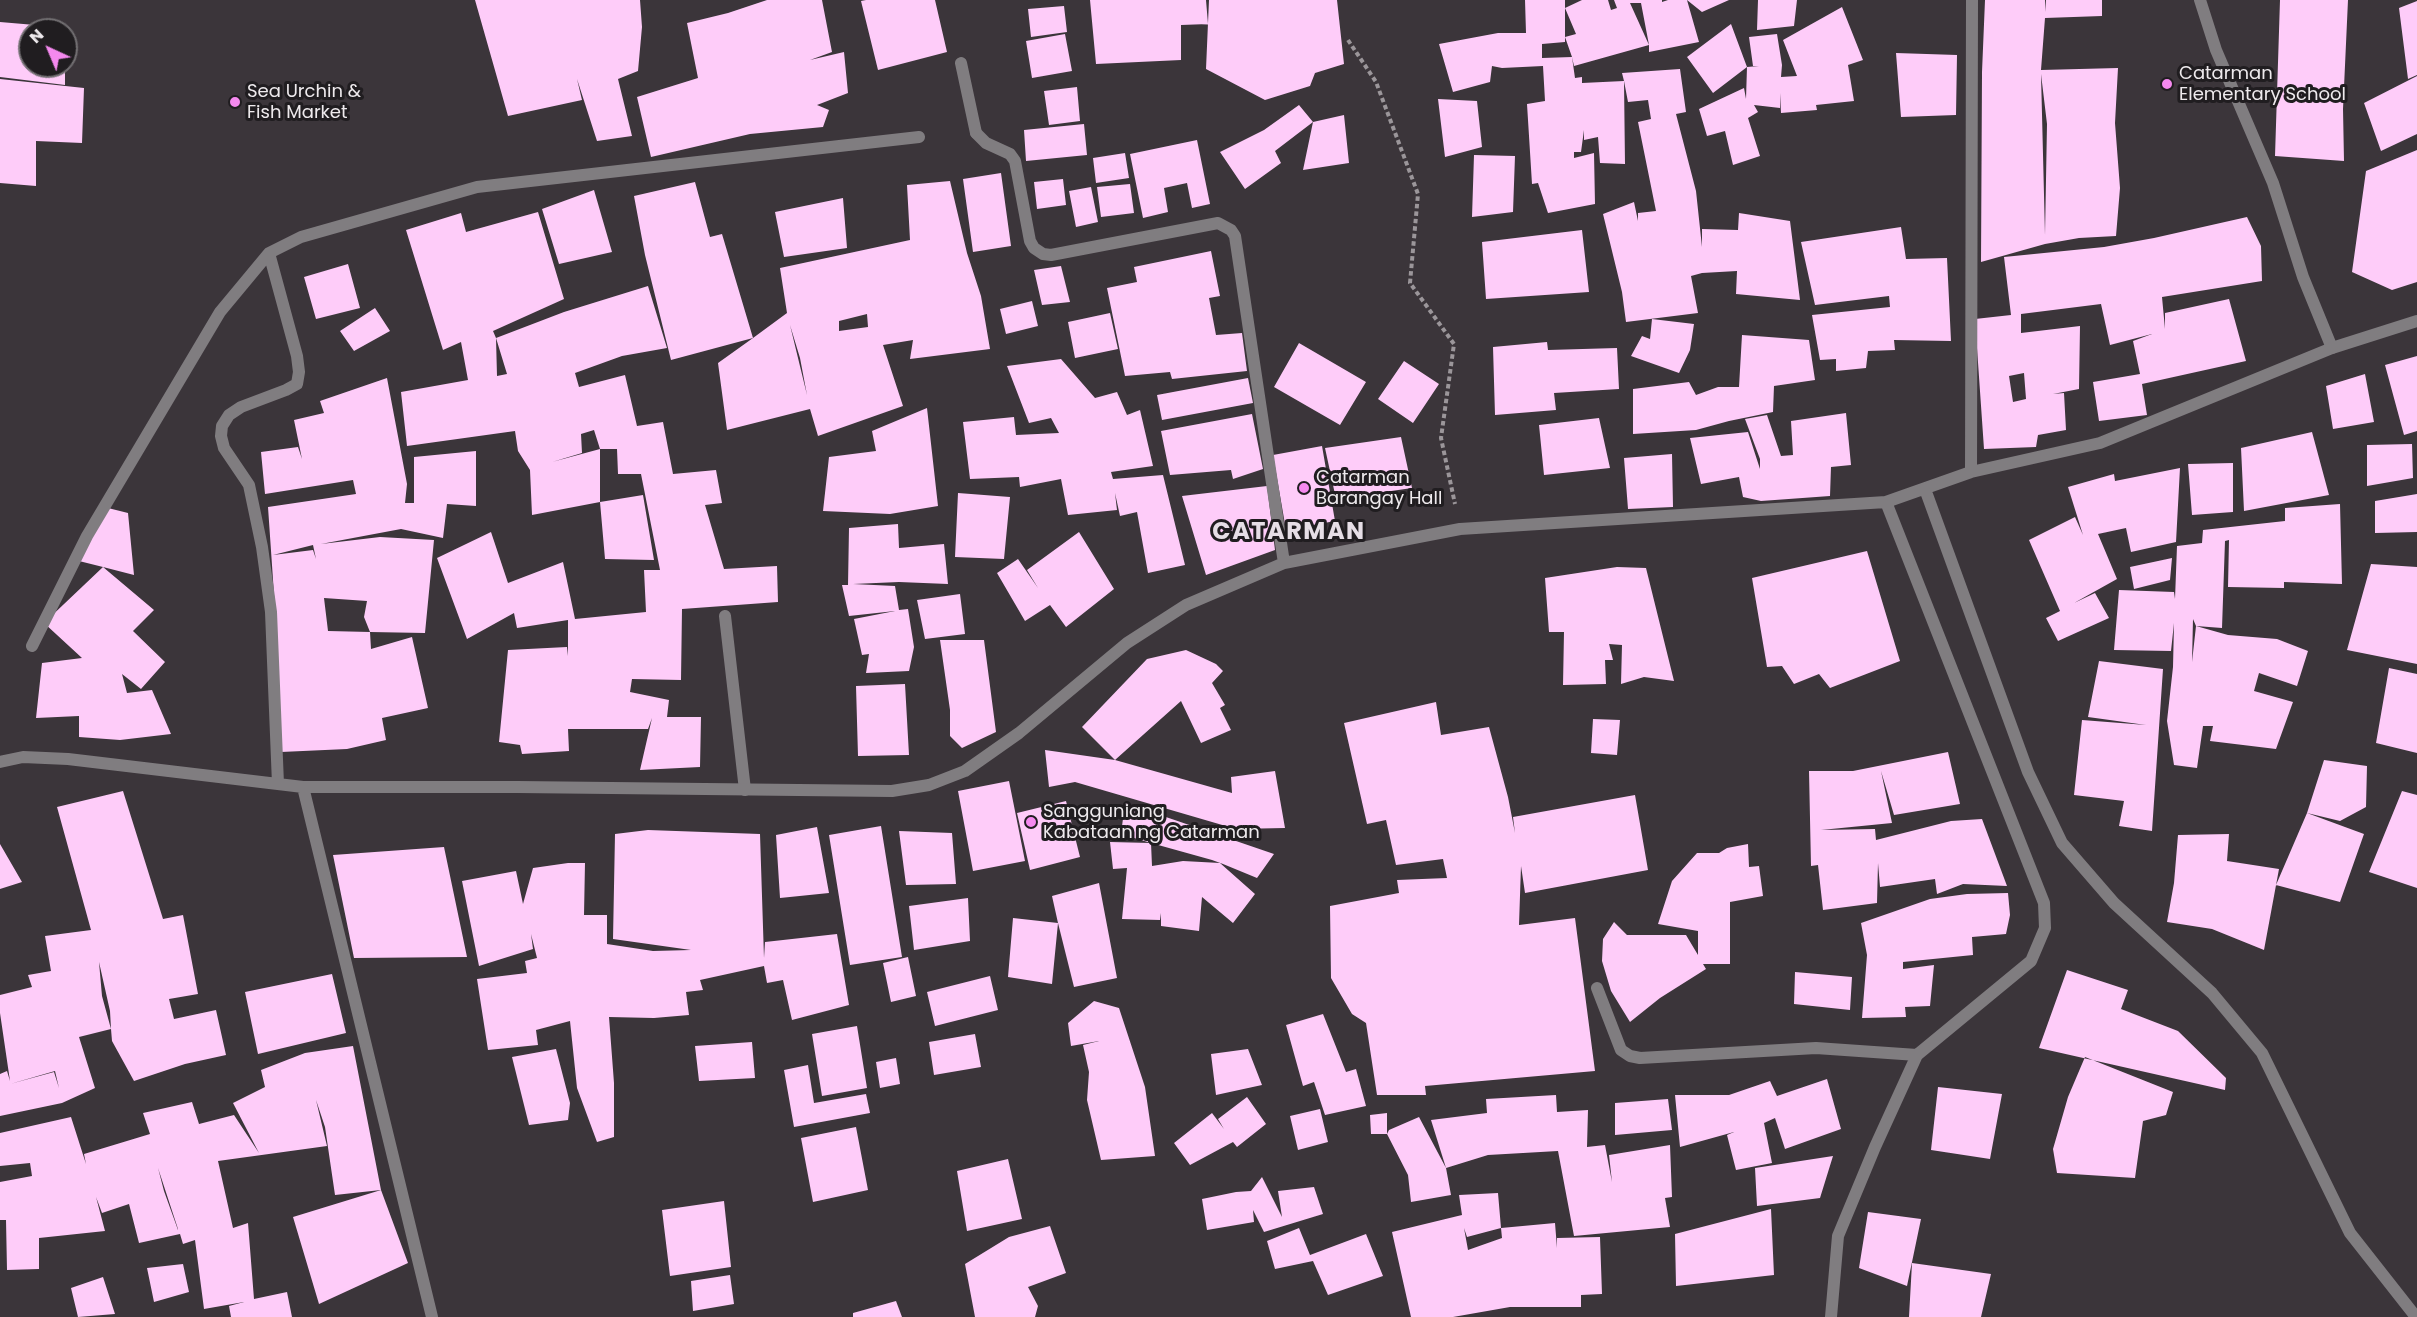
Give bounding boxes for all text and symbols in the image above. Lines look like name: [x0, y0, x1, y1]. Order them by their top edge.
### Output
north arrow: [18, 18, 78, 78]
text: N: [24, 24, 49, 49]
place label: Catarman Elementary School: [2179, 63, 2346, 106]
marker: Catarman Elementary School: [2160, 77, 2174, 91]
place label: Sea Urchin & Fish Market: [247, 81, 361, 124]
marker: Sea Urchin & Fish Market: [228, 95, 242, 109]
place label: Catarman Barangay Hall: [1316, 467, 1442, 510]
marker: Catarman Barangay Hall: [1297, 481, 1311, 495]
district label: CATARMAN: [1212, 519, 1366, 547]
place label: Sangguniang Kabataan ng Catarman: [1043, 801, 1260, 844]
marker: Sangguniang Kabataan ng Catarman: [1024, 815, 1038, 829]

